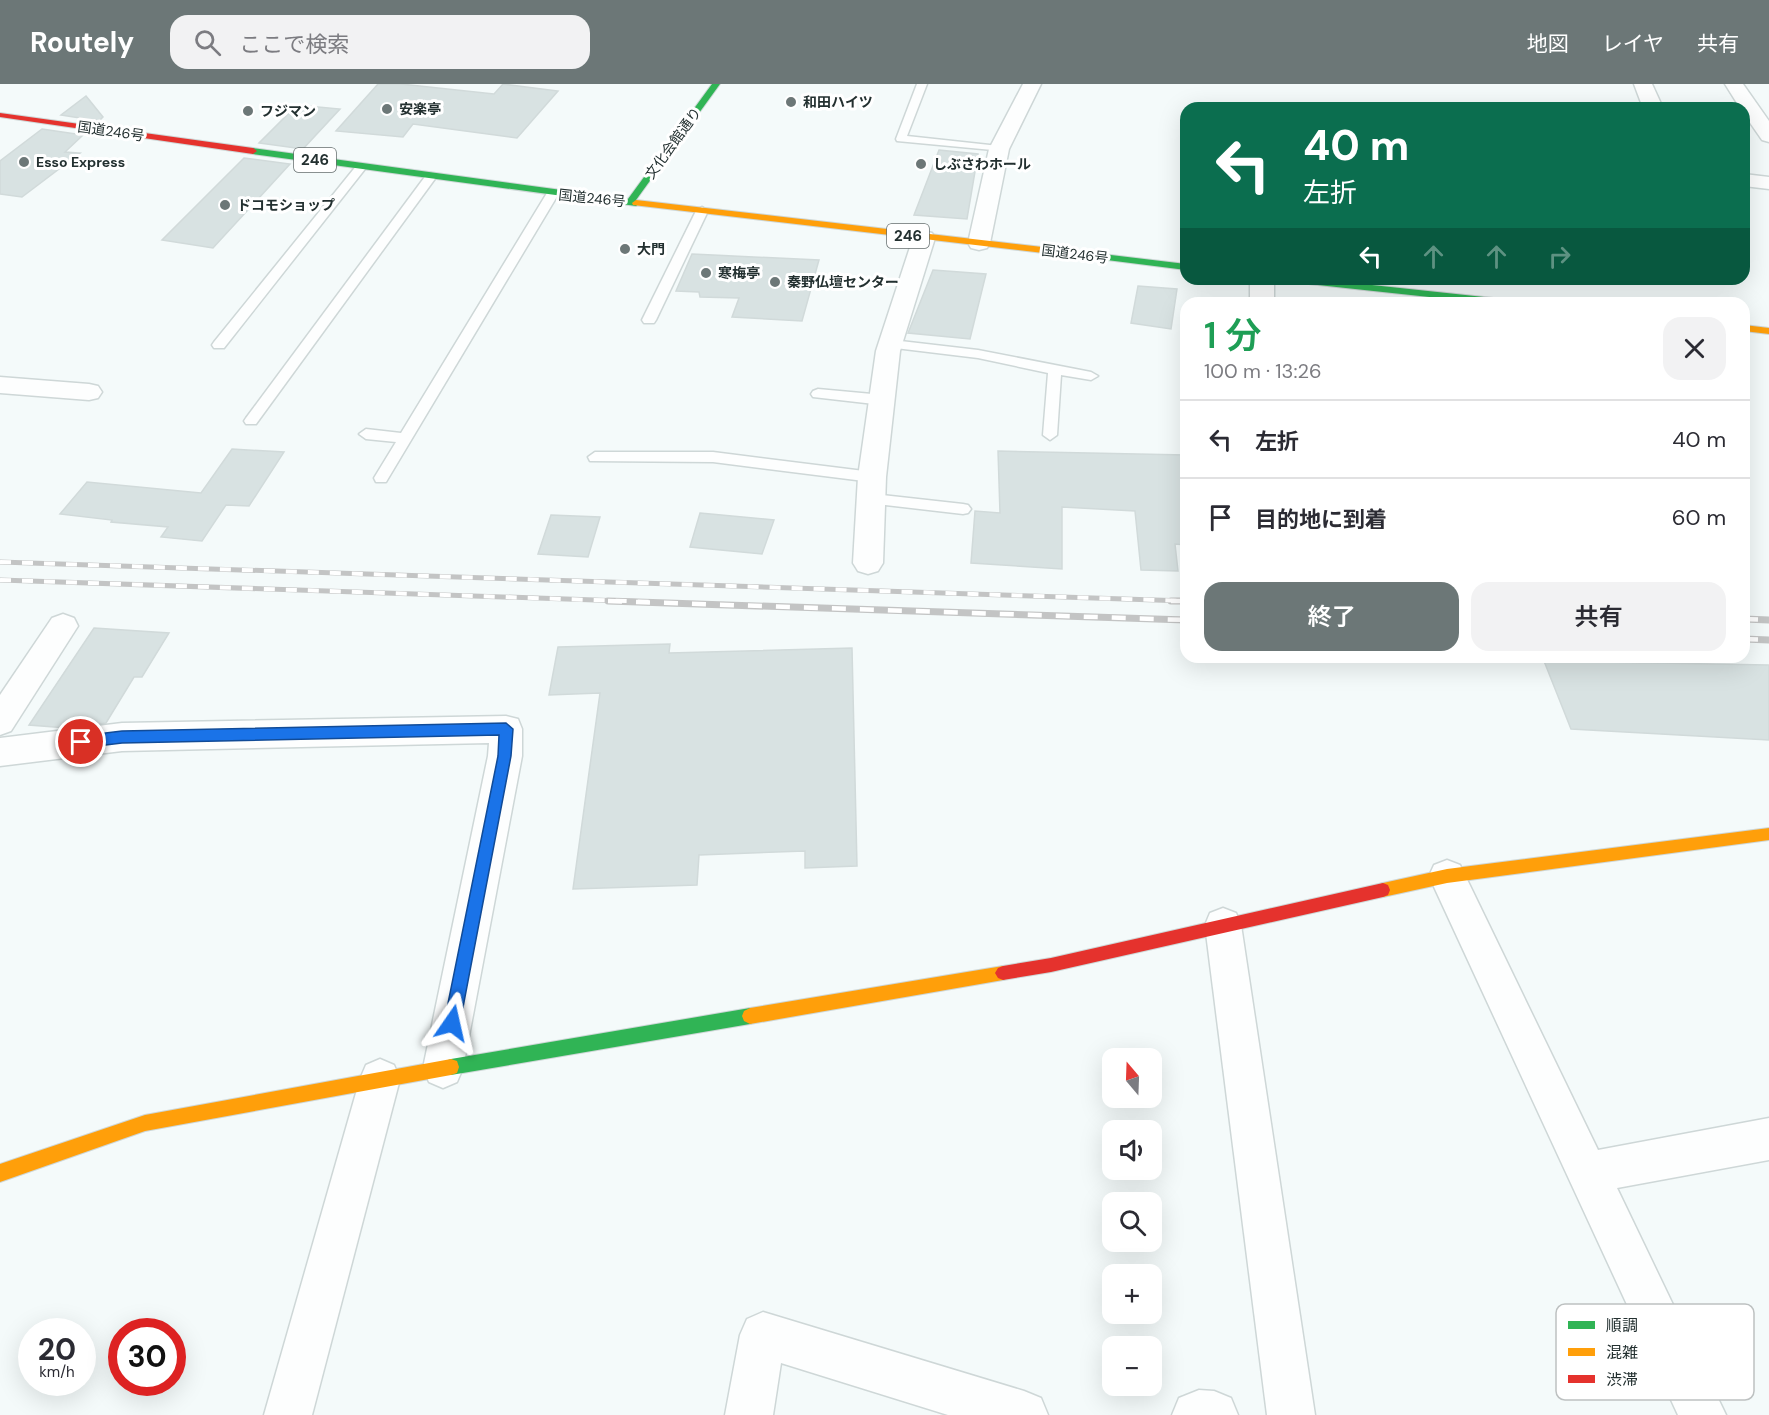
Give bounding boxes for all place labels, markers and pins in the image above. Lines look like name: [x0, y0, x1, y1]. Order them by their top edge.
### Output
place label: 和田ハイツ: [803, 93, 873, 111]
marker: 和田ハイツ: [784, 95, 798, 109]
place label: 安楽亭: [399, 100, 441, 118]
place label: フジマン: [260, 102, 316, 120]
marker: 安楽亭: [380, 102, 394, 116]
marker: フジマン: [241, 104, 255, 118]
place label: Esso Express: [36, 153, 125, 171]
marker: Esso Express: [17, 155, 31, 169]
place label: しぶさわホール: [933, 155, 1031, 173]
marker: しぶさわホール: [914, 157, 928, 171]
place label: ドコモショップ: [237, 196, 335, 214]
marker: ドコモショップ: [218, 198, 232, 212]
place label: 大門: [637, 240, 665, 258]
marker: 大門: [618, 242, 632, 256]
place label: 寒梅亭: [718, 264, 760, 282]
marker: 寒梅亭: [699, 266, 713, 280]
place label: 秦野仏壇センター: [787, 273, 899, 291]
marker: 秦野仏壇センター: [768, 275, 782, 289]
pin: [55, 716, 106, 767]

